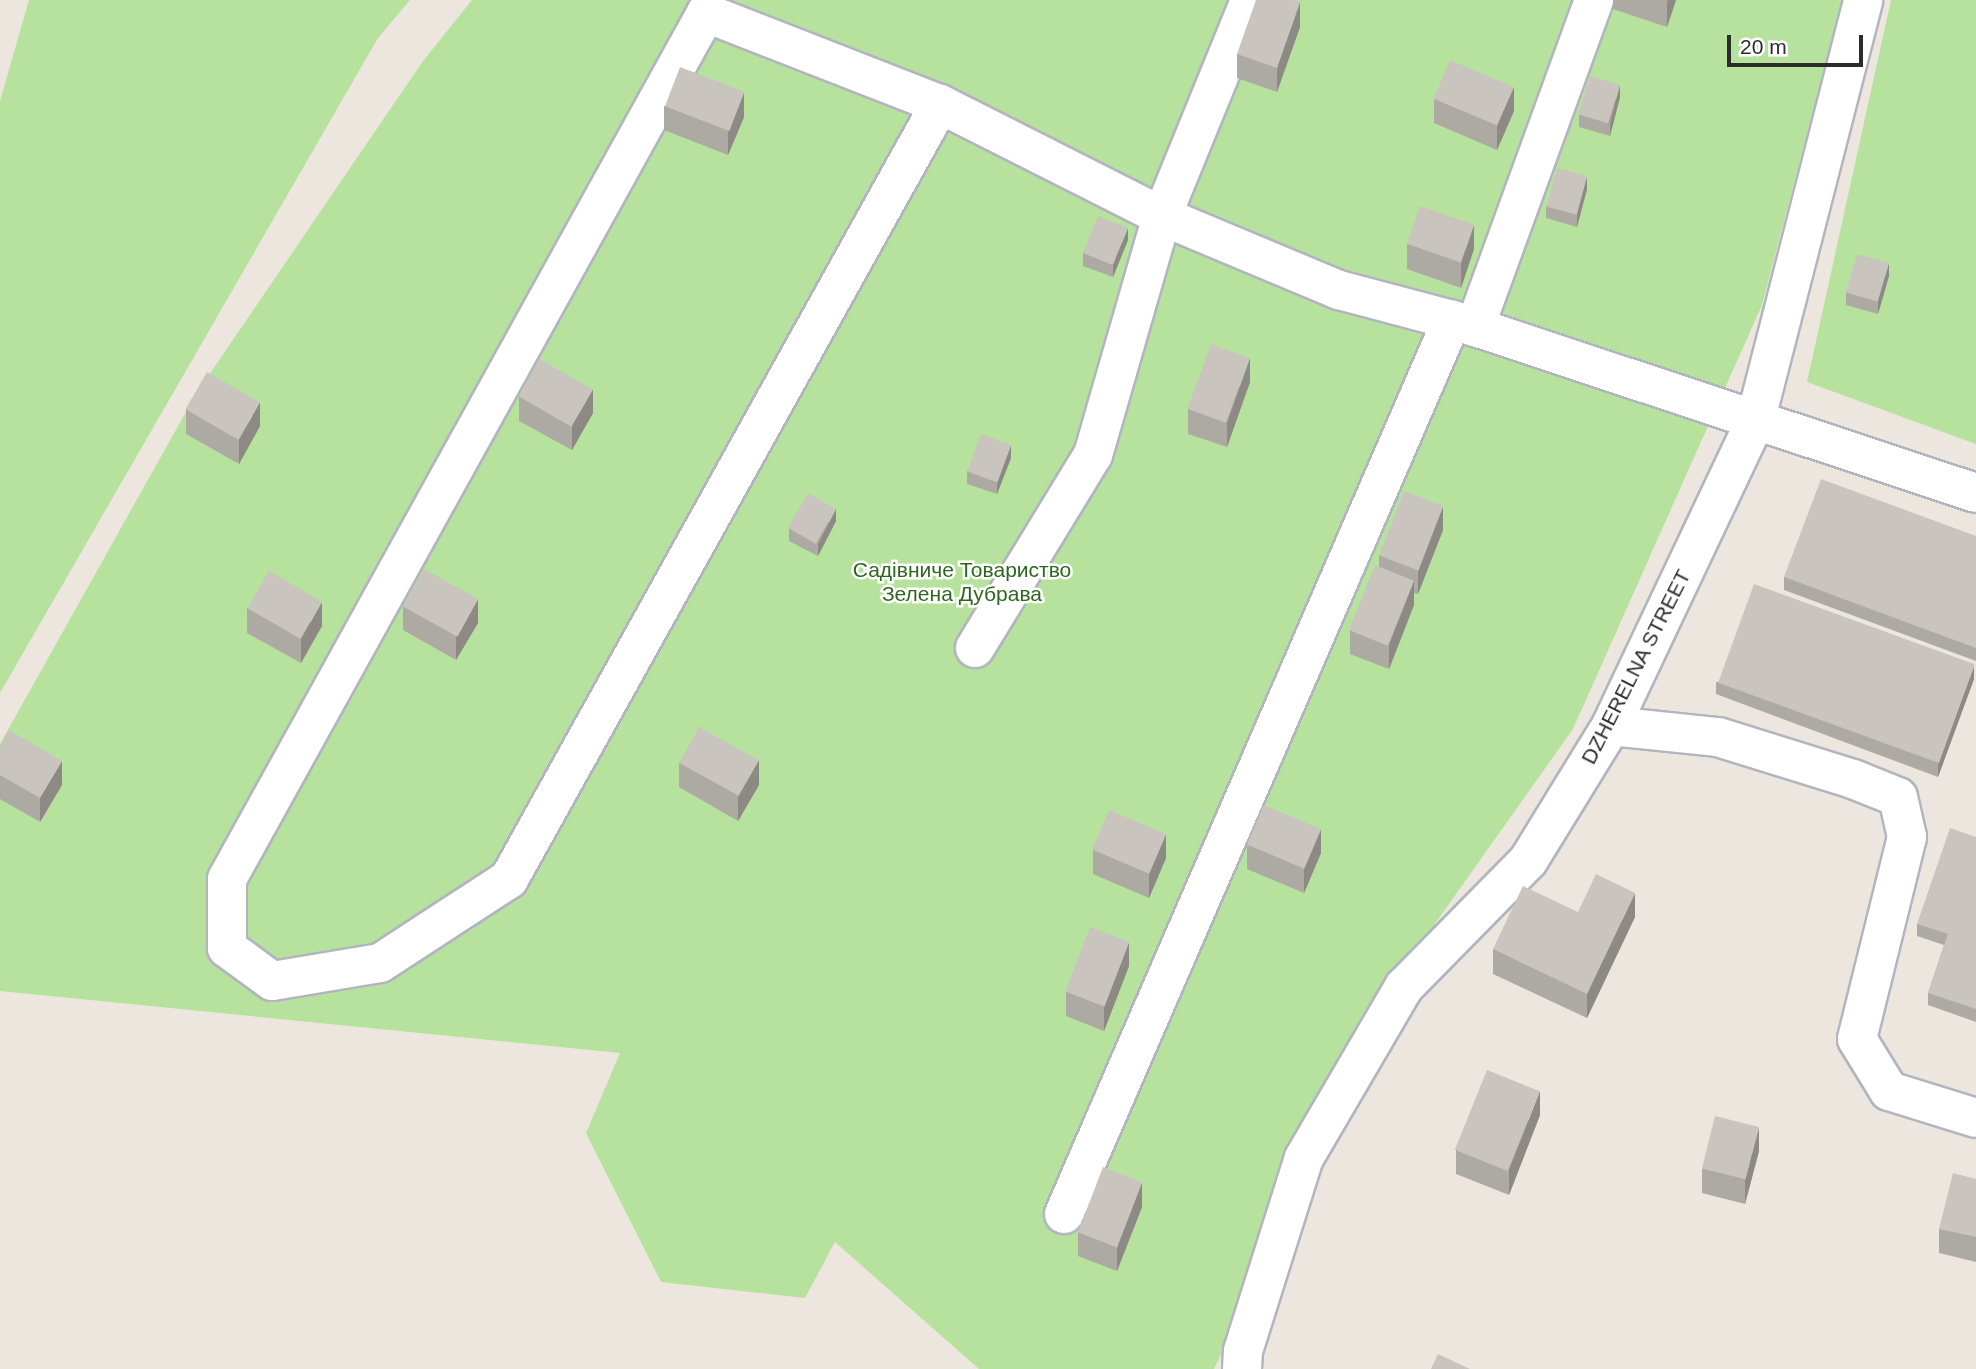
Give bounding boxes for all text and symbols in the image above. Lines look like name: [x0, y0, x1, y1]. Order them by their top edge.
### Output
scale bar: [1731, 21, 1868, 65]
text: 20 m: [1740, 35, 1787, 58]
park label: Садівниче Товариство Зелена Дубрава: [853, 557, 1071, 607]
street label: DZHERELNA STREET: [1576, 565, 1696, 769]

